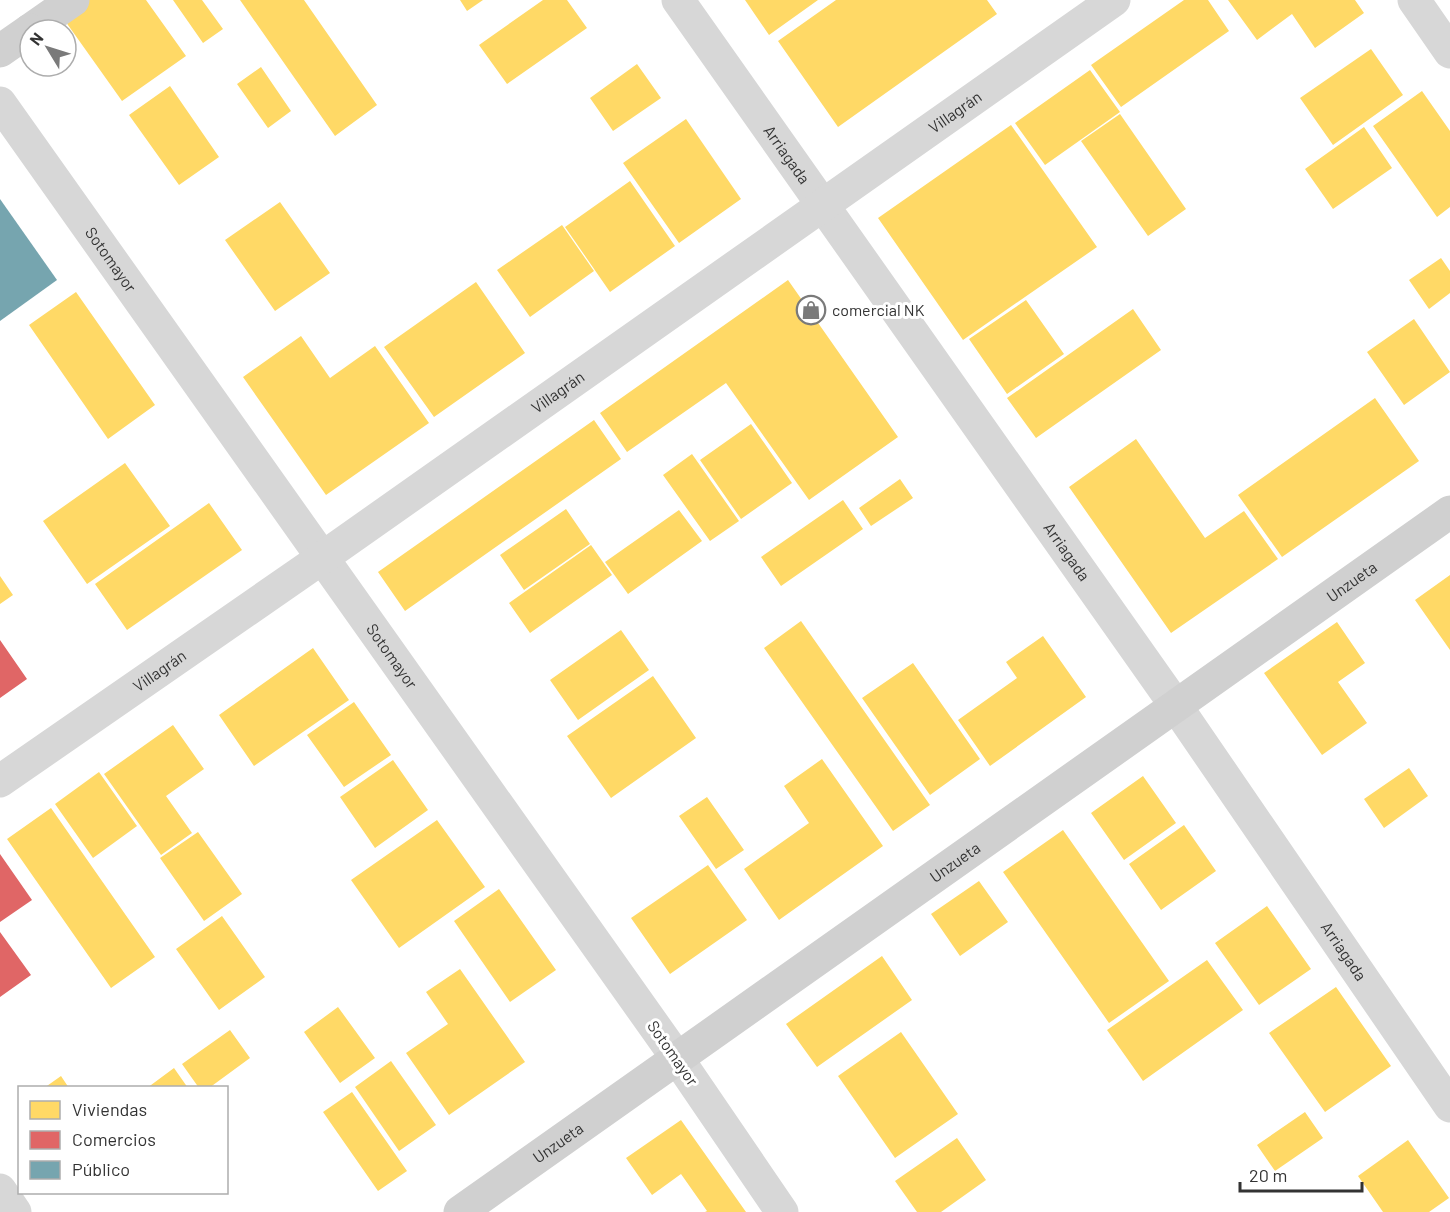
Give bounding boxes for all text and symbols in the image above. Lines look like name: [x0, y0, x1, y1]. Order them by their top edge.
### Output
north arrow: [18, 18, 78, 78]
text: N: [25, 28, 47, 48]
street label: Villagrán: [925, 87, 985, 137]
street label: Arriagada: [760, 121, 815, 187]
street label: Sotomayor: [82, 223, 141, 296]
shop icon: comercial NK: [795, 294, 827, 326]
place label: comercial NK: [832, 300, 925, 319]
street label: Villagrán: [527, 366, 588, 417]
street label: Arriagada: [1040, 518, 1095, 584]
street label: Unzueta: [1323, 557, 1380, 605]
street label: Sotomayor: [363, 620, 422, 692]
street label: Villagrán: [129, 645, 189, 695]
street label: Unzueta: [926, 837, 983, 886]
street label: Arriagada: [1317, 918, 1371, 984]
street label: Sotomayor: [644, 1016, 703, 1089]
legend: [18, 1086, 228, 1194]
text: Viviendas: [72, 1098, 147, 1120]
street label: Unzueta: [529, 1118, 587, 1167]
text: Comercios: [72, 1128, 156, 1150]
scale bar: [1240, 1155, 1362, 1193]
text: Público: [72, 1158, 130, 1180]
text: 20 m: [1249, 1164, 1287, 1186]

